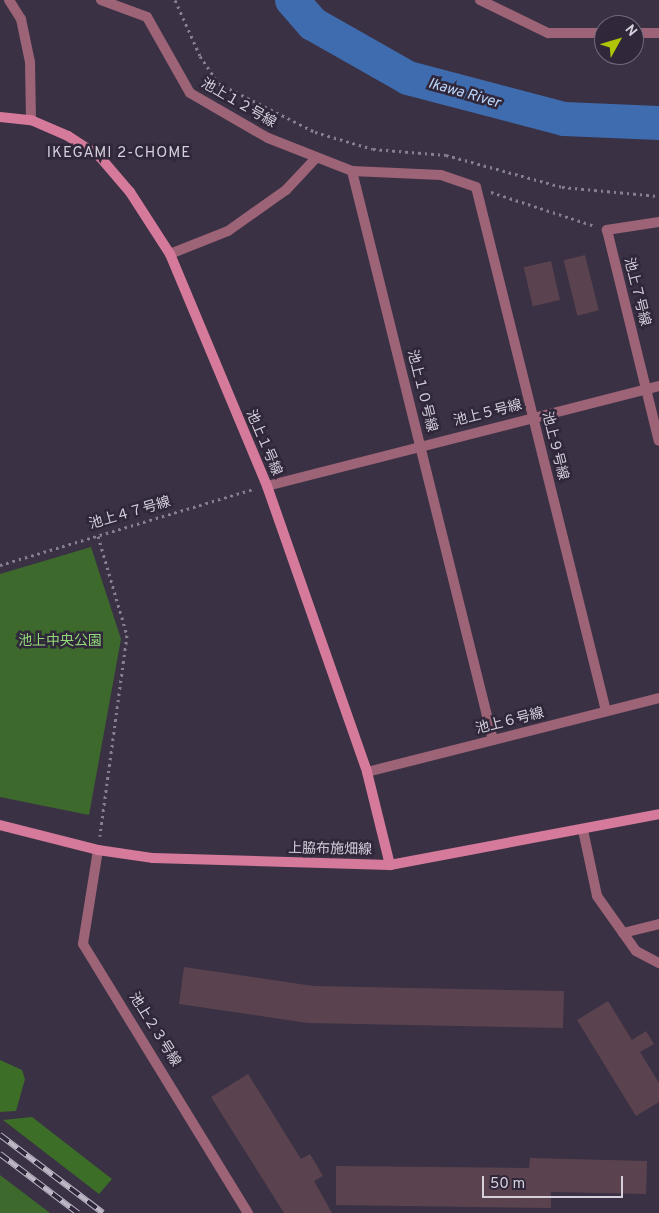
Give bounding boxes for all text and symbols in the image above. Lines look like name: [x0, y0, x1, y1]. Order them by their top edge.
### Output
north arrow: [594, 15, 644, 65]
text: N: [620, 22, 640, 40]
water label: Ikawa River: [426, 75, 502, 113]
street label: 池上１２号線: [197, 76, 279, 132]
district label: IKEGAMI 2-CHOME: [45, 145, 193, 163]
street label: 池上７号線: [619, 256, 653, 328]
street label: 池上１０号線: [403, 348, 439, 434]
street label: 池上５号線: [452, 397, 524, 431]
street label: 池上１号線: [242, 408, 284, 478]
street label: 池上９号線: [537, 410, 571, 482]
street label: 池上４７号線: [87, 494, 173, 534]
park label: 池上中央公園: [18, 634, 102, 650]
street label: 池上６号線: [474, 705, 546, 739]
street label: 上脇布施畑線: [288, 841, 372, 859]
street label: 池上２３号線: [125, 990, 183, 1070]
scale bar: [484, 1166, 625, 1198]
text: 50 m: [490, 1175, 525, 1194]

